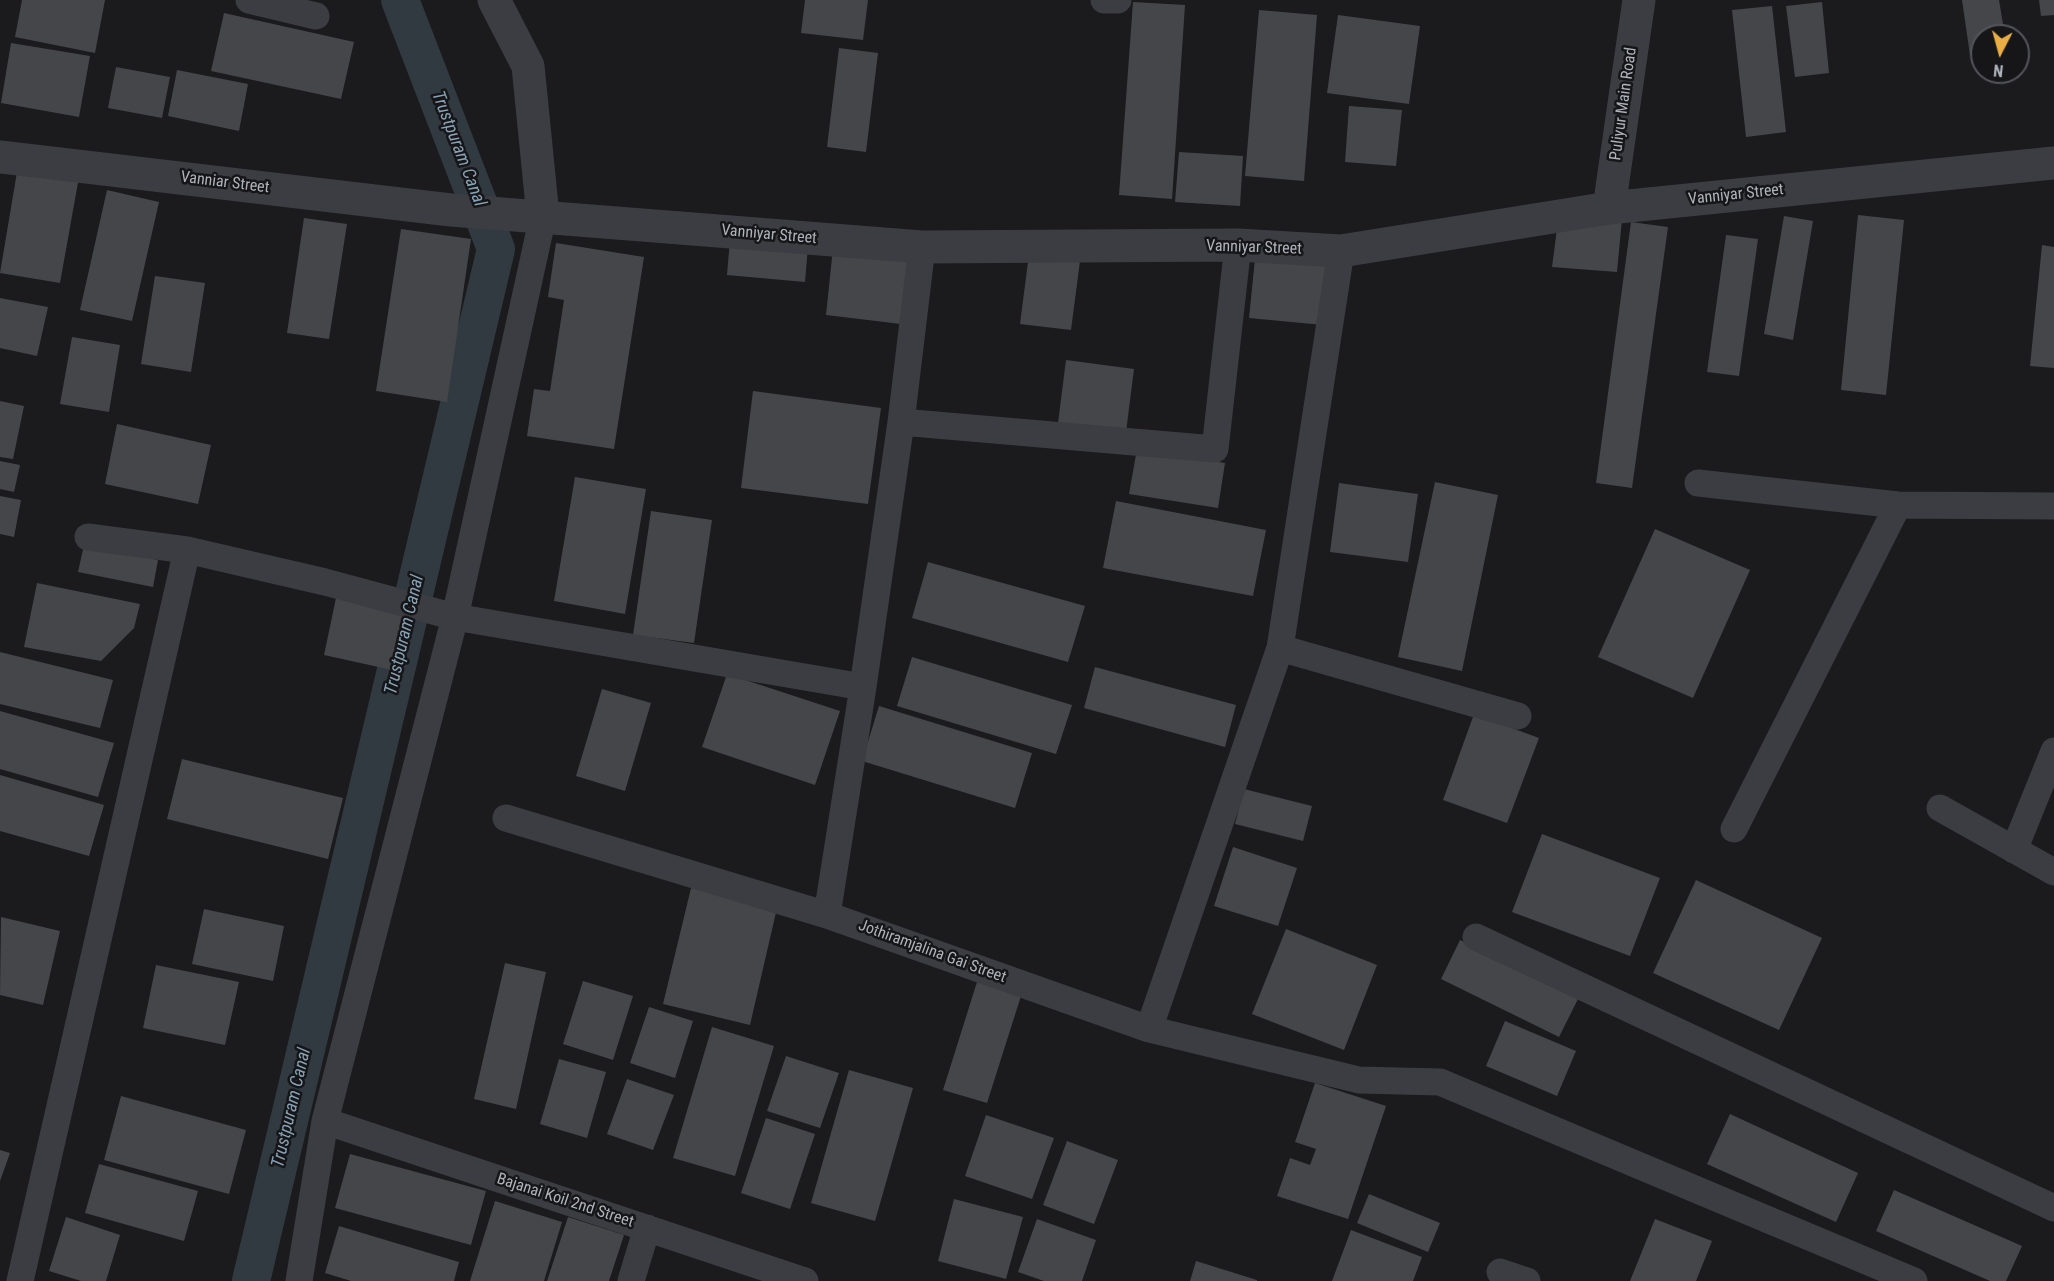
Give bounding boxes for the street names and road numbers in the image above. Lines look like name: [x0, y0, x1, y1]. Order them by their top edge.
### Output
street label: Puliyur Main Road: [1607, 46, 1641, 162]
street label: Vanniar Street: [180, 168, 270, 198]
street label: Vanniyar Street: [1687, 180, 1785, 210]
street label: Vanniyar Street: [720, 221, 818, 249]
street label: Vanniyar Street: [1206, 237, 1302, 259]
street label: Jothiramjalina Gai Street: [856, 916, 1008, 988]
street label: Bajanai Koil 2nd Street: [494, 1170, 636, 1232]

